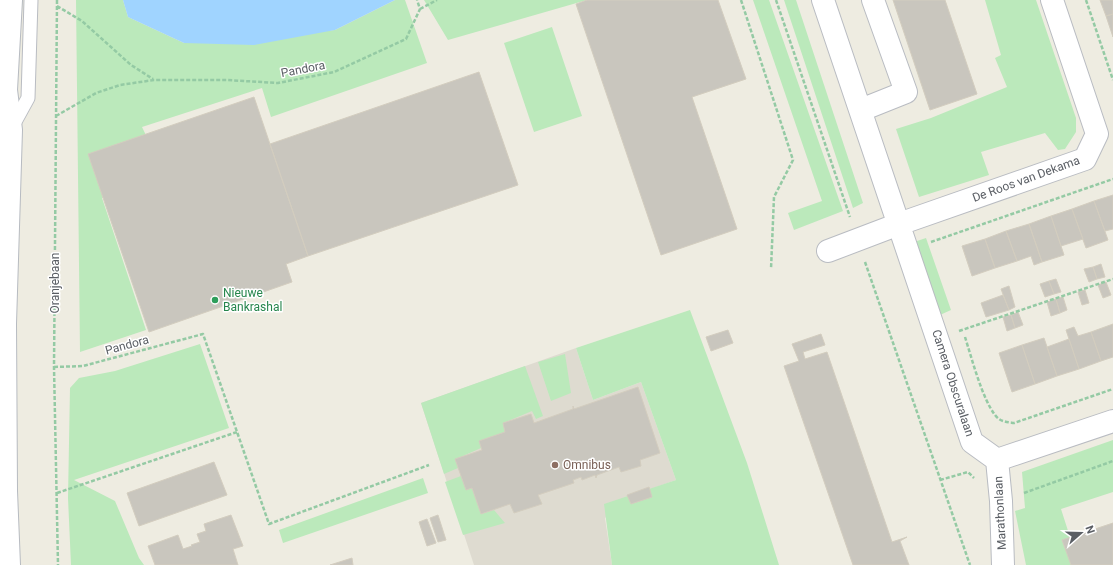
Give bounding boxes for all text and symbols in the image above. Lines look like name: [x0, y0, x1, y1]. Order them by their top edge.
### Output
street label: Pandora: [280, 58, 326, 80]
street label: De Roos van Dekama: [970, 153, 1082, 205]
street label: Oranjebaan: [48, 253, 62, 313]
place label: Nieuwe Bankrashal: [223, 286, 282, 314]
marker: Nieuwe Bankrashal: [210, 295, 220, 305]
street label: Camera Obscuralaan: [929, 328, 977, 438]
street label: Pandora: [104, 332, 150, 358]
place label: Omnibus: [563, 458, 611, 472]
marker: Omnibus: [550, 460, 560, 470]
street label: Marathonlaan: [991, 476, 1009, 550]
north arrow: [1061, 513, 1101, 553]
text: N: [1082, 524, 1097, 536]

